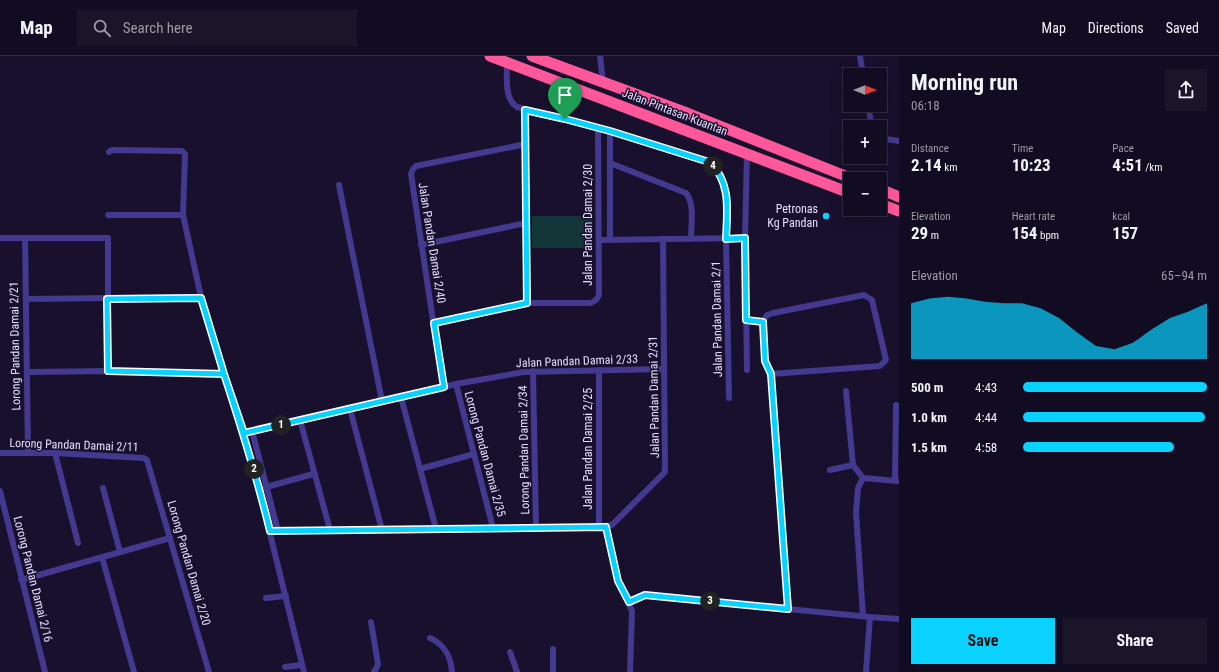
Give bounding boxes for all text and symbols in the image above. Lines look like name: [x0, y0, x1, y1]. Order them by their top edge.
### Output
search box: [77, 10, 357, 46]
text: Map: [20, 16, 53, 39]
icon: search: [91, 17, 113, 39]
text: Search here: [123, 19, 193, 37]
text: Map: [1042, 20, 1066, 36]
text: Directions: [1088, 20, 1144, 36]
text: Saved: [1166, 20, 1199, 36]
north arrow: [843, 68, 887, 112]
map controls: [843, 68, 887, 216]
button: share: [1165, 69, 1207, 111]
text: Morning run: [911, 70, 1018, 95]
pin: [548, 78, 582, 119]
icon: arrive: [554, 84, 576, 106]
street label: Jalan Pintasan Kuantan: [620, 85, 730, 139]
text: 06:18: [911, 98, 940, 113]
button: +: [843, 120, 887, 164]
text: Distance: [911, 142, 949, 155]
text: Time: [1012, 142, 1033, 155]
text: Pace: [1112, 142, 1134, 155]
text: 2.14: [911, 155, 942, 175]
text: 10:23: [1012, 155, 1051, 175]
text: 4:51: [1112, 155, 1143, 175]
pin: 4: [703, 156, 723, 176]
text: 4: [710, 159, 716, 172]
text: km: [942, 161, 957, 174]
text: /km: [1143, 161, 1163, 174]
street label: Jalan Pandan Damai 2/30: [581, 164, 595, 286]
button: −: [843, 172, 887, 216]
street label: Jalan Pandan Damai 2/40: [416, 182, 448, 304]
place label: Petronas Kg Pandan: [767, 202, 818, 230]
text: Elevation: [911, 210, 951, 223]
text: Heart rate: [1012, 210, 1055, 223]
text: kcal: [1112, 210, 1130, 223]
marker: Petronas Kg Pandan: [821, 211, 831, 221]
text: 29: [911, 223, 928, 243]
text: 154: [1012, 223, 1037, 243]
text: 157: [1112, 223, 1138, 243]
text: m: [928, 229, 939, 242]
text: bpm: [1037, 229, 1059, 242]
street label: Jalan Pandan Damai 2/1: [709, 261, 725, 377]
text: Elevation: [911, 268, 958, 283]
text: 65–94 m: [1161, 268, 1207, 283]
street label: Lorong Pandan Damai 2/21: [7, 281, 23, 411]
street label: Jalan Pandan Damai 2/31: [646, 336, 662, 458]
street label: Jalan Pandan Damai 2/33: [516, 352, 638, 370]
text: 500 m: [911, 380, 943, 395]
text: 4:43: [975, 380, 997, 395]
street label: Lorong Pandan Damai 2/34: [516, 385, 532, 515]
street label: Jalan Pandan Damai 2/25: [581, 388, 595, 510]
street label: Lorong Pandan Damai 2/35: [462, 390, 509, 518]
text: 1.0 km: [911, 410, 947, 425]
text: 4:44: [975, 410, 997, 425]
pin: 1: [271, 415, 291, 435]
text: 1: [278, 418, 284, 431]
street label: Lorong Pandan Damai 2/11: [9, 436, 139, 454]
text: 1.5 km: [911, 440, 947, 455]
text: 4:58: [975, 440, 997, 455]
pin: 2: [244, 459, 264, 479]
text: 2: [251, 462, 257, 475]
street label: Lorong Pandan Damai 2/20: [164, 499, 214, 627]
street label: Lorong Pandan Damai 2/16: [11, 515, 55, 643]
pin: 3: [700, 591, 720, 611]
text: 3: [707, 594, 713, 607]
button: Save: [911, 618, 1055, 664]
button: Share: [1063, 618, 1207, 664]

